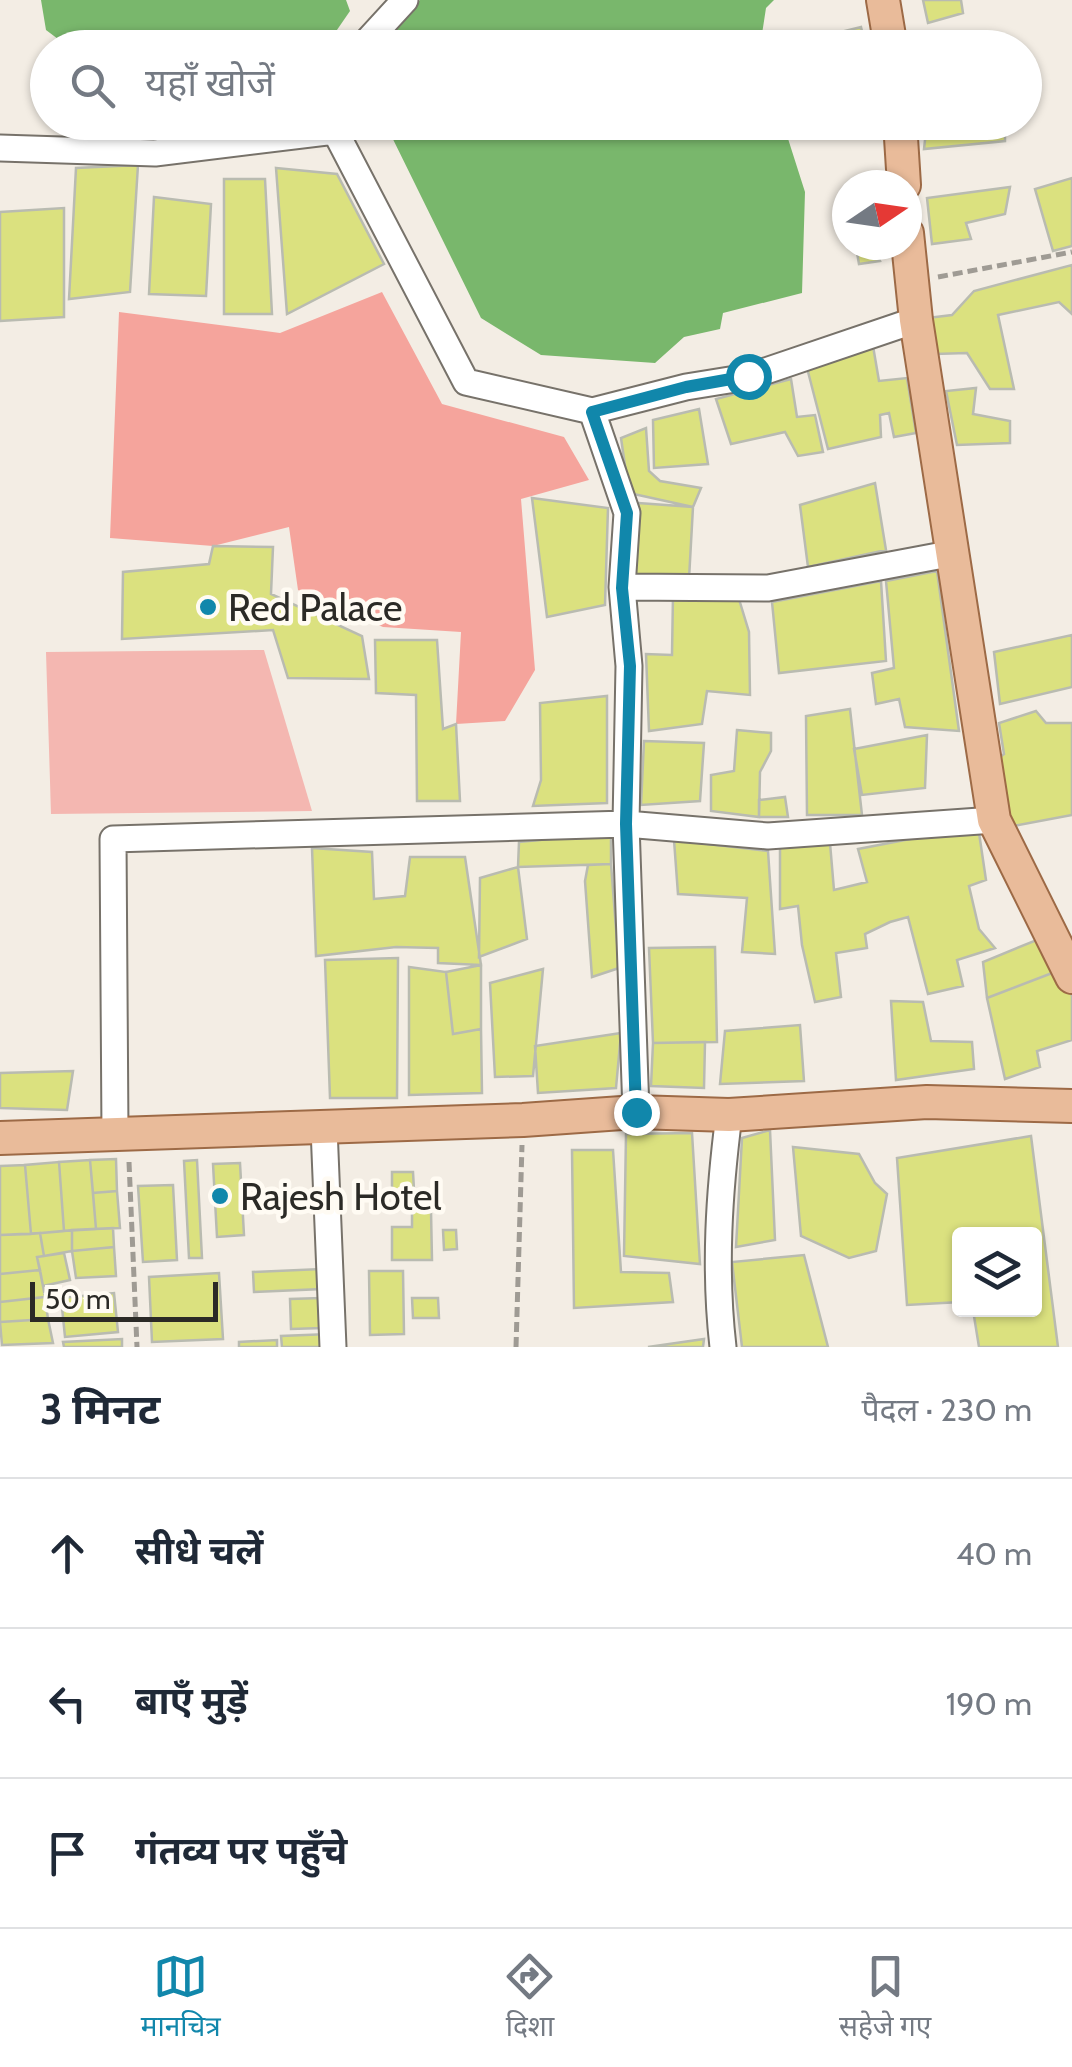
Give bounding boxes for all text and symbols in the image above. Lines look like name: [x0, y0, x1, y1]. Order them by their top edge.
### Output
search box: [30, 30, 1042, 140]
icon: search: [65, 58, 120, 113]
text: यहाँ खोजें: [145, 59, 275, 106]
north arrow: [832, 170, 922, 260]
route start: [726, 354, 772, 400]
place label: Red Palace: [228, 584, 402, 631]
marker: Red Palace: [197, 596, 219, 618]
route end: [614, 1090, 660, 1136]
place label: Rajesh Hotel: [240, 1173, 441, 1220]
marker: Rajesh Hotel: [209, 1185, 231, 1207]
map controls: [952, 1227, 1042, 1317]
button: layers: [952, 1227, 1042, 1317]
scale bar: [30, 1277, 218, 1322]
text: 50 m: [45, 1282, 111, 1316]
text: 3 मिनट: [40, 1383, 160, 1435]
text: पैदल · 230 m: [861, 1390, 1032, 1429]
icon: ahead: [40, 1526, 95, 1581]
text: सीधे चलें: [135, 1527, 263, 1574]
text: 40 m: [956, 1534, 1032, 1573]
icon: left: [40, 1676, 95, 1731]
text: बाएँ मुड़ें: [135, 1677, 248, 1724]
text: 190 m: [946, 1684, 1032, 1723]
icon: arrive: [40, 1826, 95, 1881]
text: गंतव्य पर पहुँचे: [135, 1827, 347, 1874]
tab: मानचित्र: [141, 1949, 221, 2047]
tab: दिशा: [502, 1949, 557, 2047]
tab: सहेजे गए: [839, 1949, 931, 2047]

